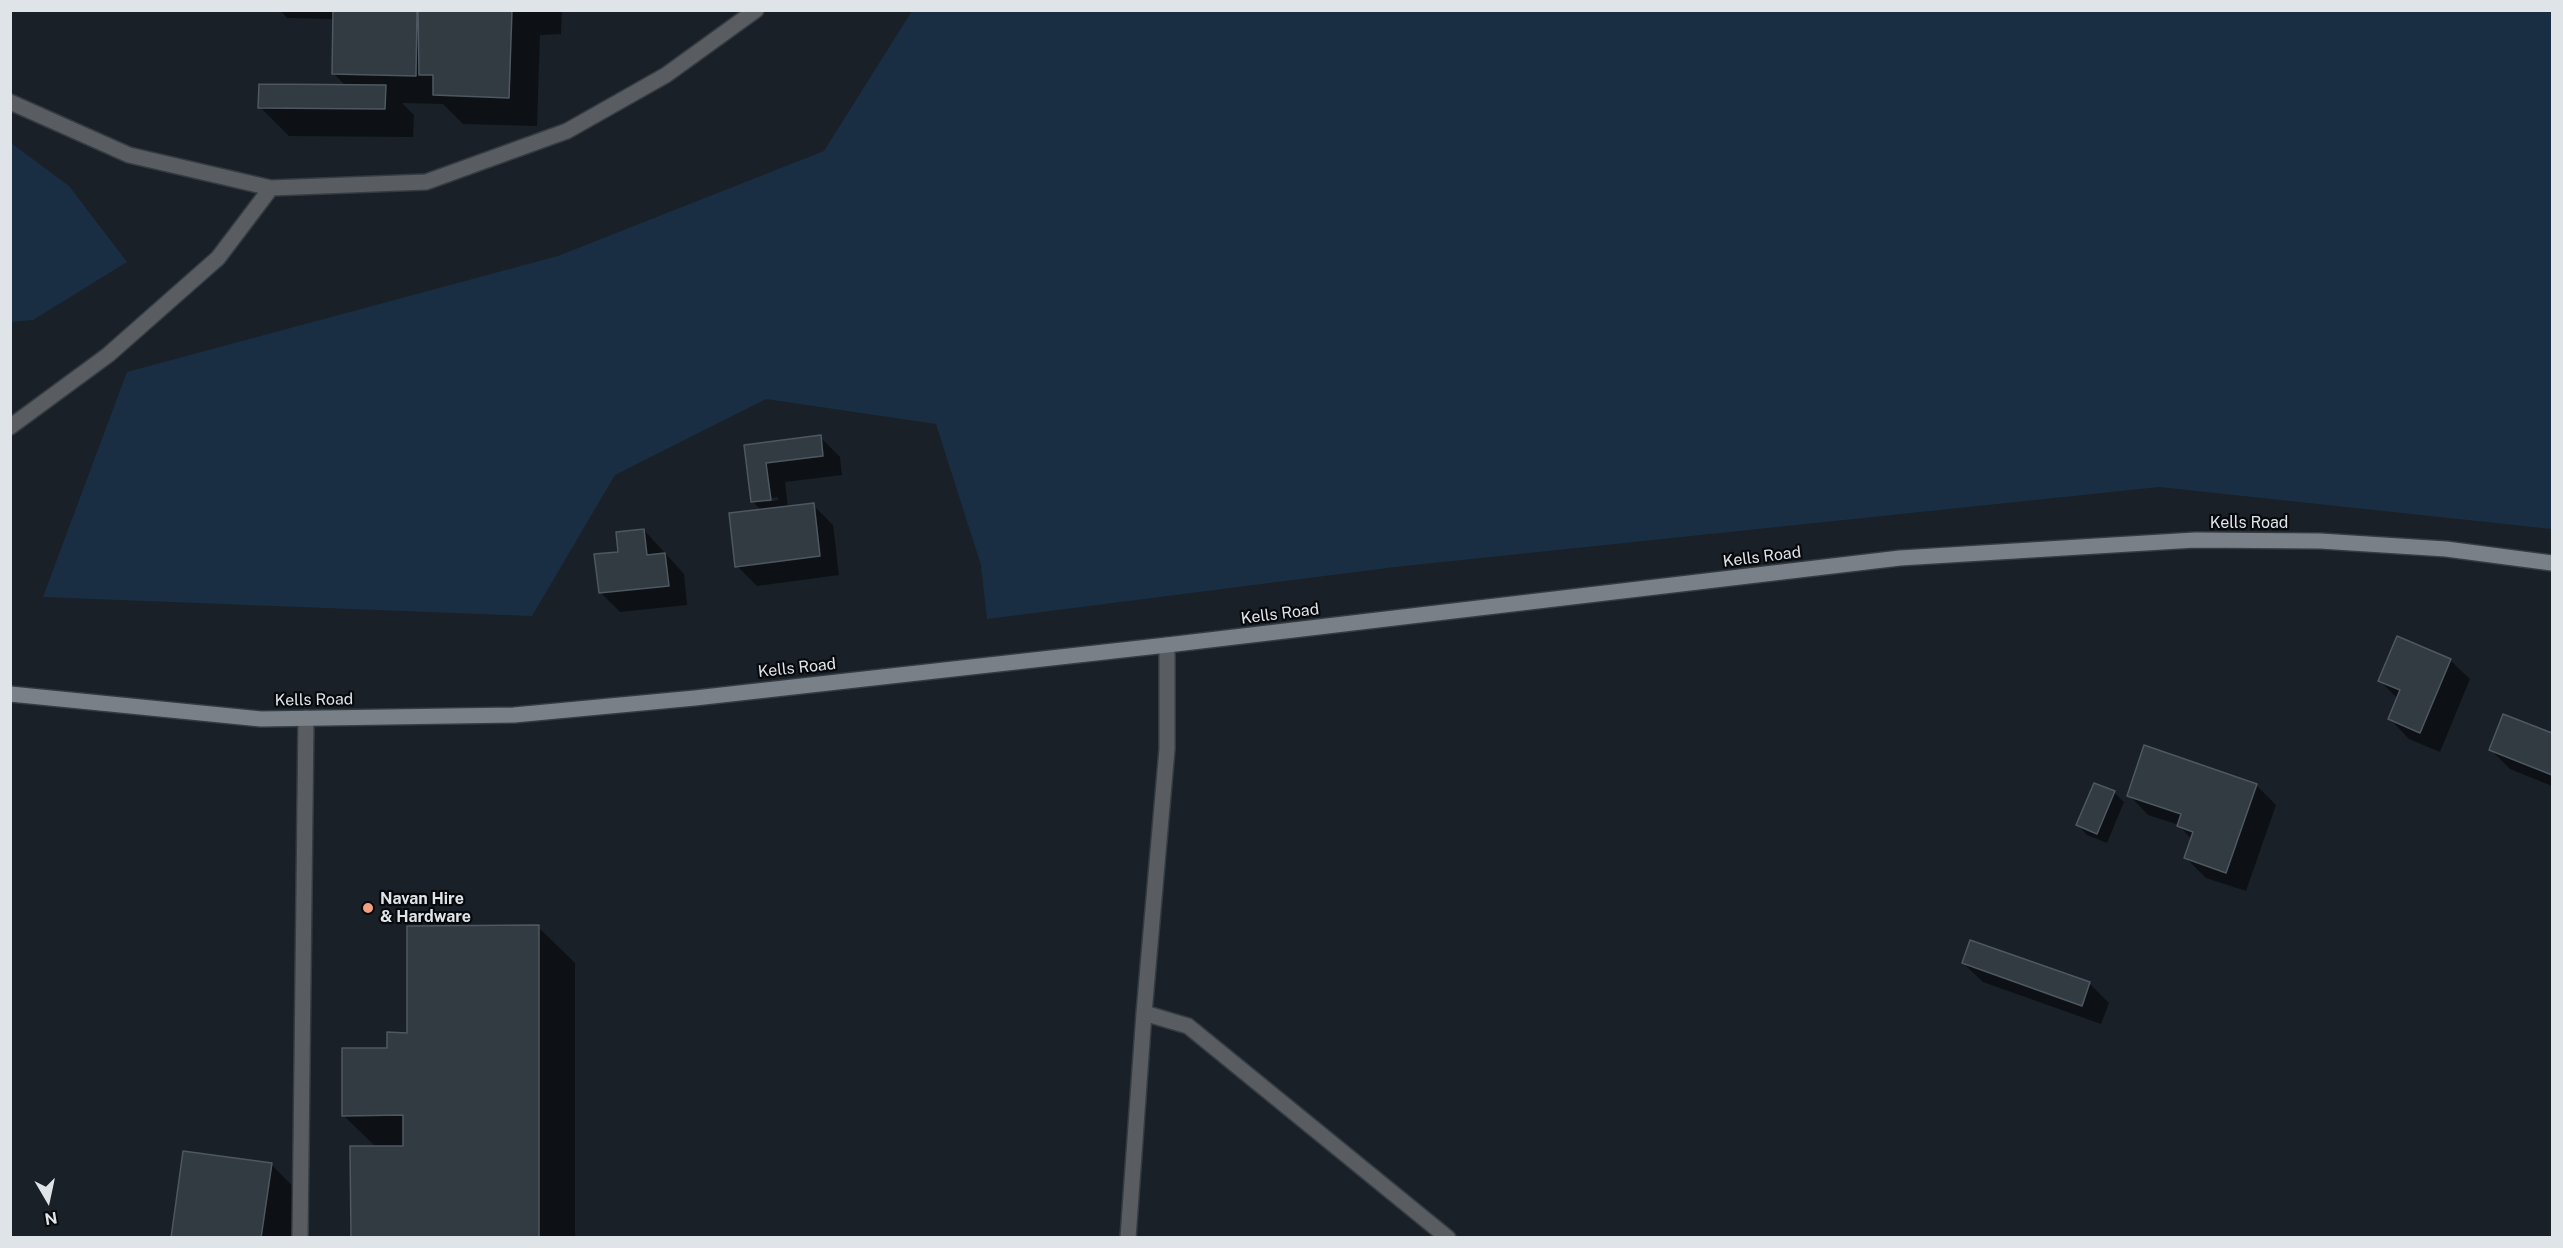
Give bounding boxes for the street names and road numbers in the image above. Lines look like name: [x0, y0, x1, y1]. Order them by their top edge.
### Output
street label: Kells Road: [2210, 513, 2288, 533]
street label: Kells Road: [1722, 543, 1802, 571]
street label: Kells Road: [1240, 600, 1320, 628]
street label: Kells Road: [757, 654, 837, 682]
street label: Kells Road: [275, 690, 353, 710]

